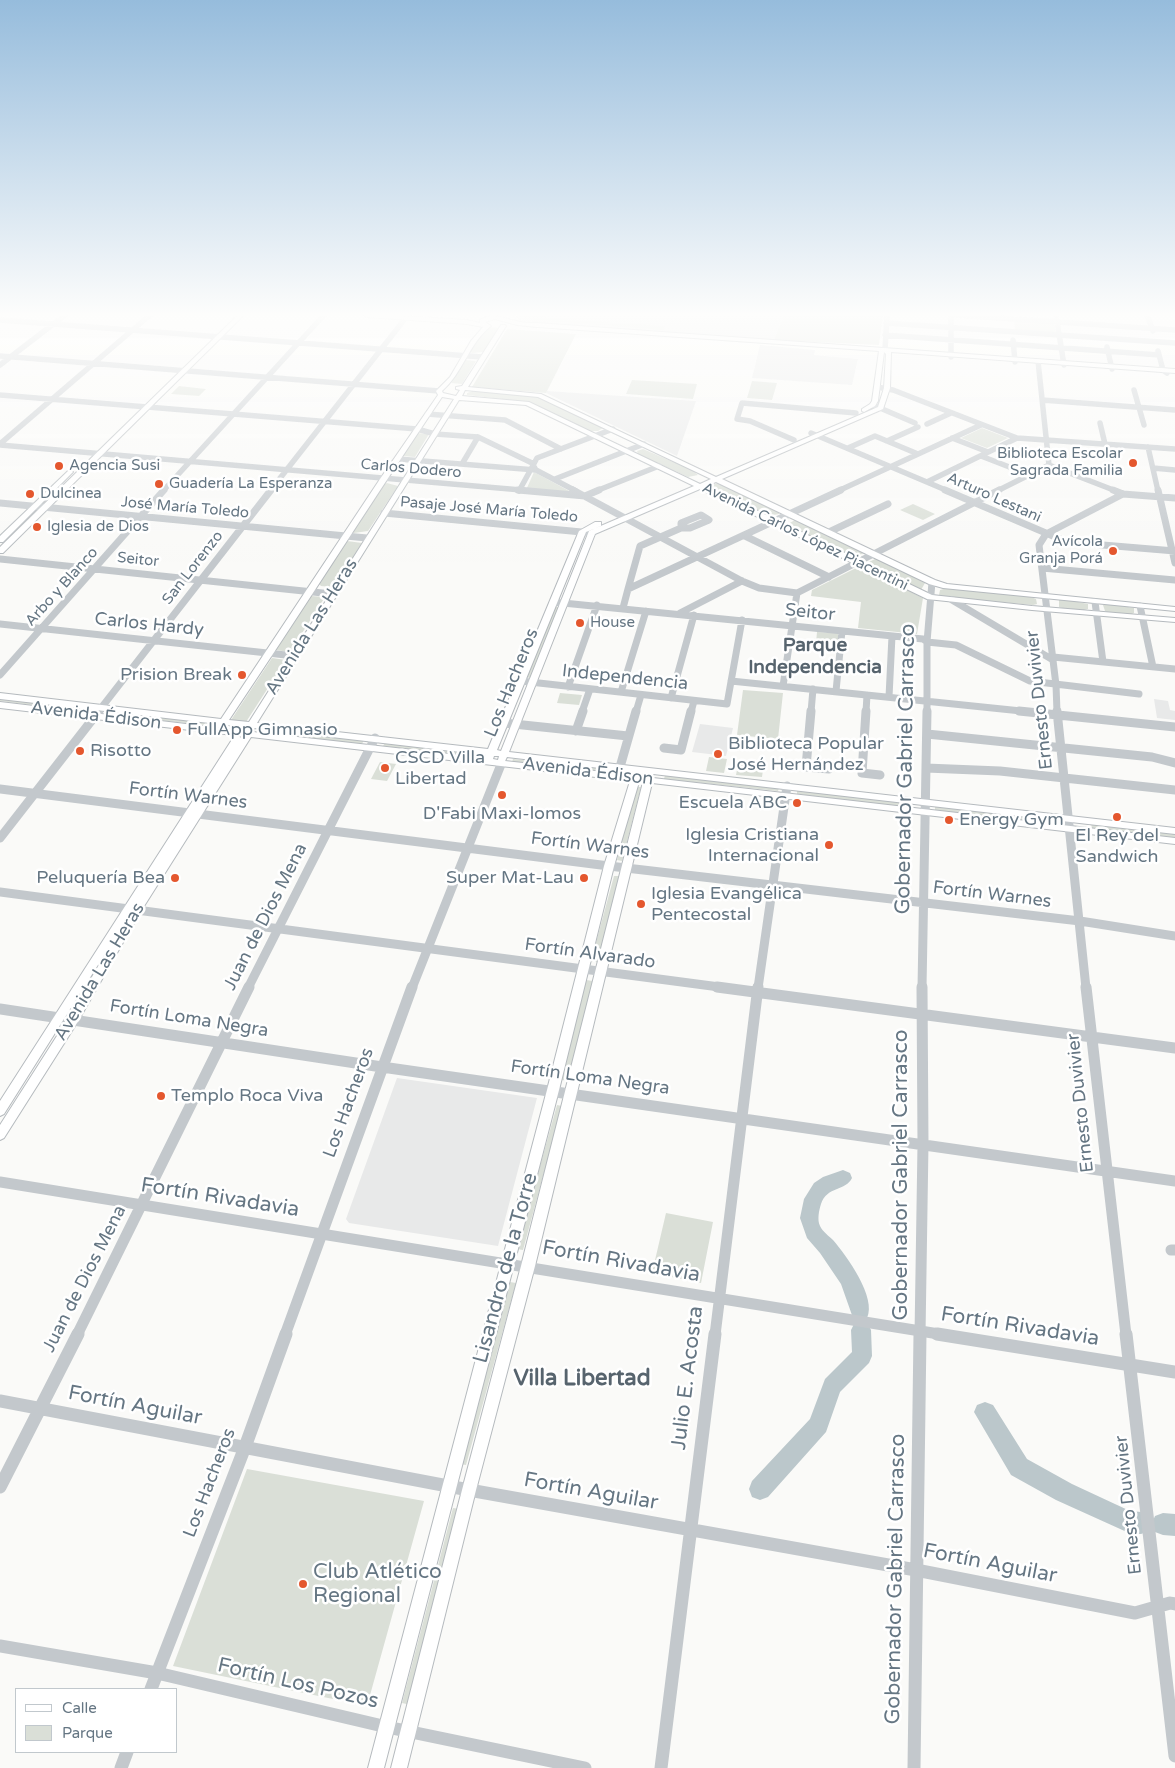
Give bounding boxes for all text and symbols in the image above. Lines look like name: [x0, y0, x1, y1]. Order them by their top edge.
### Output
place label: Biblioteca Escolar Sagrada Familia: [997, 445, 1123, 480]
street label: Carlos Dodero: [360, 456, 462, 482]
place label: Agencia Susi: [69, 457, 160, 475]
marker: Biblioteca Escolar Sagrada Familia: [1127, 457, 1139, 469]
marker: Agencia Susi: [53, 460, 65, 472]
street label: Arturo Lestani: [944, 469, 1044, 527]
place label: Guadería La Esperanza: [169, 475, 332, 493]
marker: Guadería La Esperanza: [153, 478, 165, 490]
street label: Avenida Carlos López Piacentini: [699, 479, 911, 595]
place label: Dulcinea: [40, 485, 102, 503]
marker: Dulcinea: [24, 488, 36, 500]
street label: José María Toledo: [120, 493, 250, 523]
street label: Pasaje José María Toledo: [399, 493, 579, 527]
place label: Iglesia de Dios: [47, 518, 149, 536]
marker: Iglesia de Dios: [31, 521, 43, 533]
street label: San Lorenzo: [159, 528, 227, 608]
place label: Avícola Granja Porá: [1019, 533, 1103, 568]
street label: Arbo y Blanco: [22, 544, 102, 630]
marker: Avícola Granja Porá: [1107, 545, 1119, 557]
street label: Seitor: [116, 549, 160, 571]
street label: Avenida Las Heras: [261, 555, 363, 699]
street label: Seitor: [784, 600, 836, 626]
street label: Carlos Hardy: [93, 609, 205, 641]
place label: House: [590, 614, 635, 632]
marker: House: [574, 617, 586, 629]
street label: Gobernador Gabriel Carrasco: [891, 623, 921, 915]
street label: Los Hacheros: [480, 626, 544, 740]
street label: Ernesto Duvivier: [1022, 629, 1058, 771]
district label: Parque Independencia: [748, 635, 882, 679]
street label: Independencia: [561, 661, 689, 695]
place label: Prision Break: [120, 664, 232, 686]
marker: Prision Break: [236, 669, 248, 681]
street label: Avenida Édison: [29, 697, 163, 735]
place label: FullApp Gimnasio: [187, 719, 338, 741]
marker: FullApp Gimnasio: [171, 724, 183, 736]
place label: Biblioteca Popular José Hernández: [728, 733, 884, 776]
place label: Risotto: [90, 740, 151, 762]
marker: Risotto: [74, 745, 86, 757]
place label: CSCD Villa Libertad: [395, 747, 485, 790]
marker: Biblioteca Popular José Hernández: [712, 748, 724, 760]
street label: Avenida Édison: [521, 753, 655, 791]
marker: CSCD Villa Libertad: [379, 762, 391, 774]
street label: Fortín Warnes: [127, 778, 249, 814]
marker: D'Fabi Maxi-lomos: [496, 789, 508, 801]
place label: Escuela ABC: [679, 792, 787, 814]
marker: Escuela ABC: [791, 797, 803, 809]
place label: D'Fabi Maxi-lomos: [423, 803, 581, 825]
place label: Energy Gym: [959, 809, 1064, 831]
marker: El Rey del Sandwich: [1111, 811, 1123, 823]
marker: Energy Gym: [943, 814, 955, 826]
place label: Iglesia Cristiana Internacional: [685, 824, 819, 866]
place label: El Rey del Sandwich: [1075, 825, 1159, 868]
street label: Fortín Warnes: [529, 828, 651, 864]
marker: Iglesia Cristiana Internacional: [823, 839, 835, 851]
street label: Juan de Dios Mena: [220, 840, 312, 994]
place label: Peluquería Bea: [36, 867, 165, 889]
place label: Super Mat-Lau: [446, 867, 574, 889]
marker: Peluquería Bea: [169, 872, 181, 884]
marker: Super Mat-Lau: [578, 872, 590, 884]
street label: Fortín Warnes: [931, 877, 1053, 913]
place label: Iglesia Evangélica Pentecostal: [651, 883, 802, 926]
marker: Iglesia Evangélica Pentecostal: [635, 898, 647, 910]
street label: Avenida Las Heras: [50, 899, 150, 1045]
street label: Fortín Alvarado: [523, 934, 657, 974]
street label: Fortín Loma Negra: [108, 996, 270, 1042]
street label: Gobernador Gabriel Carrasco: [888, 1030, 914, 1320]
street label: Ernesto Duvivier: [1063, 1032, 1099, 1174]
street label: Los Hacheros: [319, 1045, 379, 1161]
street label: Fortín Loma Negra: [509, 1056, 671, 1100]
place label: Templo Roca Viva: [171, 1085, 323, 1107]
marker: Templo Roca Viva: [155, 1090, 167, 1102]
street label: Lisandro de la Torre: [468, 1170, 544, 1366]
street label: Fortín Rivadavia: [139, 1173, 301, 1223]
street label: Juan de Dios Mena: [39, 1202, 131, 1356]
street label: Fortín Rivadavia: [540, 1236, 702, 1288]
street label: Fortín Rivadavia: [939, 1302, 1101, 1352]
street label: Julio E. Acosta: [667, 1305, 709, 1451]
district label: Villa Libertad: [513, 1366, 651, 1392]
street label: Fortín Aguilar: [66, 1381, 204, 1431]
street label: Los Hacheros: [179, 1425, 241, 1541]
street label: Gobernador Gabriel Carrasco: [881, 1433, 911, 1725]
street label: Ernesto Duvivier: [1111, 1434, 1147, 1576]
street label: Fortín Aguilar: [522, 1468, 660, 1516]
street label: Fortín Aguilar: [921, 1539, 1059, 1589]
place label: Club Atlético Regional: [313, 1559, 442, 1609]
marker: Club Atlético Regional: [297, 1578, 309, 1590]
street label: Fortín Los Pozos: [215, 1653, 381, 1715]
legend: [15, 1688, 178, 1753]
text: Calle: [62, 1699, 97, 1717]
text: Parque: [62, 1724, 113, 1742]

